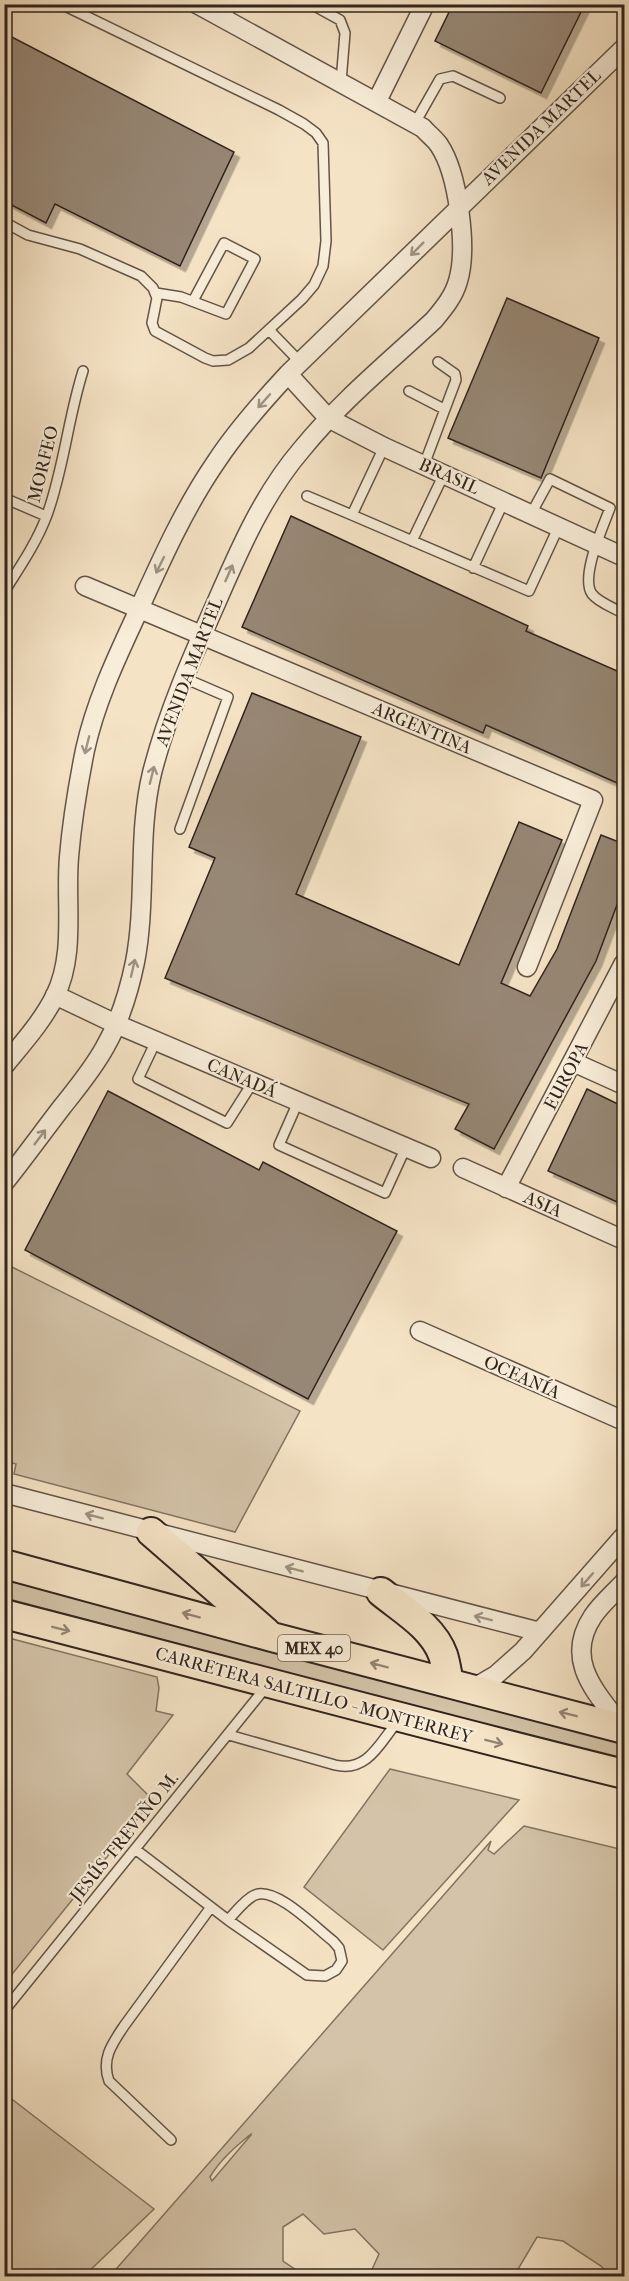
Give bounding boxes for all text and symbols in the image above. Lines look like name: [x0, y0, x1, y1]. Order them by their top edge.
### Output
street label: AVENIDA MARTEL: [477, 65, 605, 190]
one-way arrow: [410, 241, 424, 256]
one-way arrow: [257, 393, 271, 408]
street label: MORFEO: [24, 424, 63, 505]
street label: BRASIL: [416, 454, 482, 499]
one-way arrow: [154, 556, 166, 574]
one-way arrow: [224, 565, 235, 583]
street label: AVENIDA MARTEL: [151, 595, 228, 750]
street label: ARGENTINA: [368, 698, 475, 759]
one-way arrow: [80, 735, 92, 754]
one-way arrow: [147, 765, 158, 784]
one-way arrow: [128, 959, 139, 978]
street label: EUROPA: [540, 1039, 593, 1114]
street label: CANADÁ: [204, 1053, 281, 1103]
one-way arrow: [33, 1129, 46, 1145]
street label: ASIA: [519, 1186, 565, 1222]
street label: OCEANÍA: [480, 1350, 564, 1404]
one-way arrow: [85, 1510, 104, 1522]
one-way arrow: [285, 1563, 304, 1575]
one-way arrow: [580, 1572, 594, 1587]
one-way arrow: [181, 1609, 200, 1620]
one-way arrow: [474, 1611, 493, 1623]
one-way arrow: [51, 1623, 70, 1635]
road number: MEX 40: [278, 1635, 350, 1661]
street label: CARRETERA SALTILLO - MONTERREY: [153, 1643, 475, 1748]
one-way arrow: [370, 1659, 389, 1670]
one-way arrow: [559, 1708, 578, 1719]
one-way arrow: [484, 1736, 503, 1748]
street label: JESÚS TREVIÑO M.: [64, 1768, 183, 1908]

